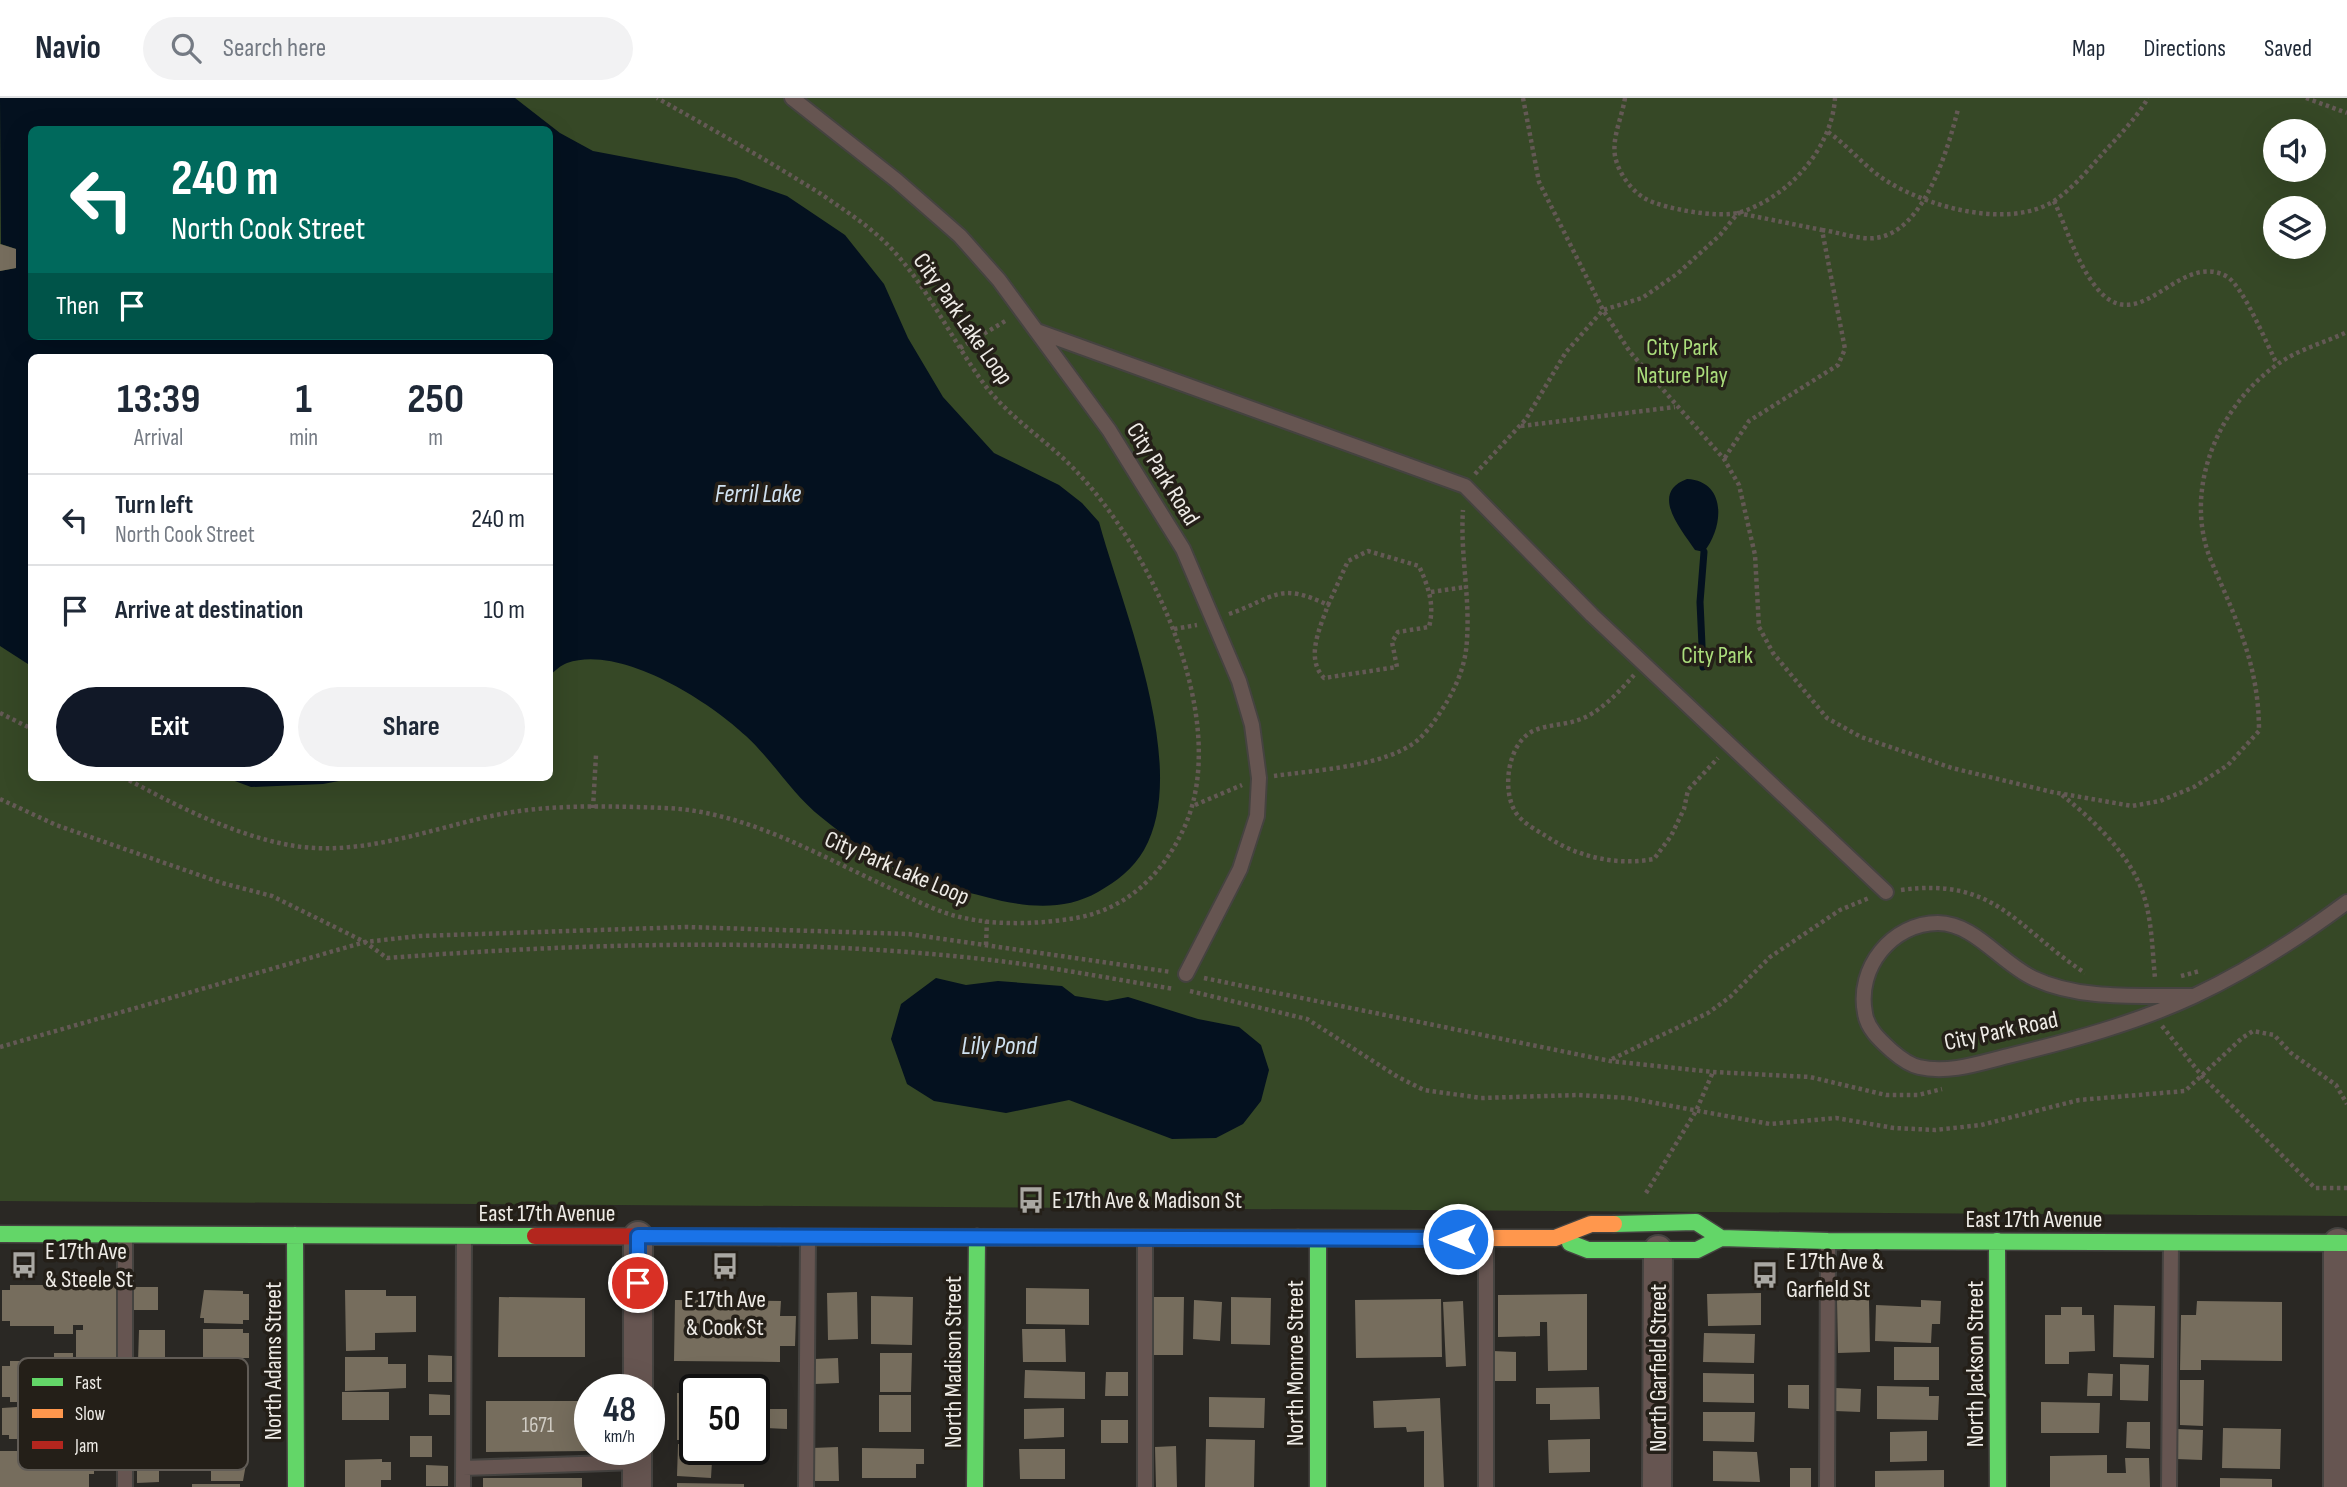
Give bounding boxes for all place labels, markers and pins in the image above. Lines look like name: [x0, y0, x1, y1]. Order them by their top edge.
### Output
bus stop icon: E 17th Ave & Madison St: [1016, 1185, 1046, 1215]
place label: E 17th Ave & Madison St: [1052, 1186, 1242, 1215]
place label: E 17th Ave & Steele St: [45, 1237, 133, 1294]
place label: E 17th Ave & Garfield St: [1786, 1247, 1884, 1304]
bus stop icon: E 17th Ave & Steele St: [9, 1250, 39, 1280]
bus stop icon: E 17th Ave & Cook St: [710, 1251, 740, 1281]
pin: [608, 1253, 668, 1313]
bus stop icon: E 17th Ave & Garfield St: [1750, 1260, 1780, 1290]
place label: E 17th Ave & Cook St: [684, 1285, 766, 1342]

